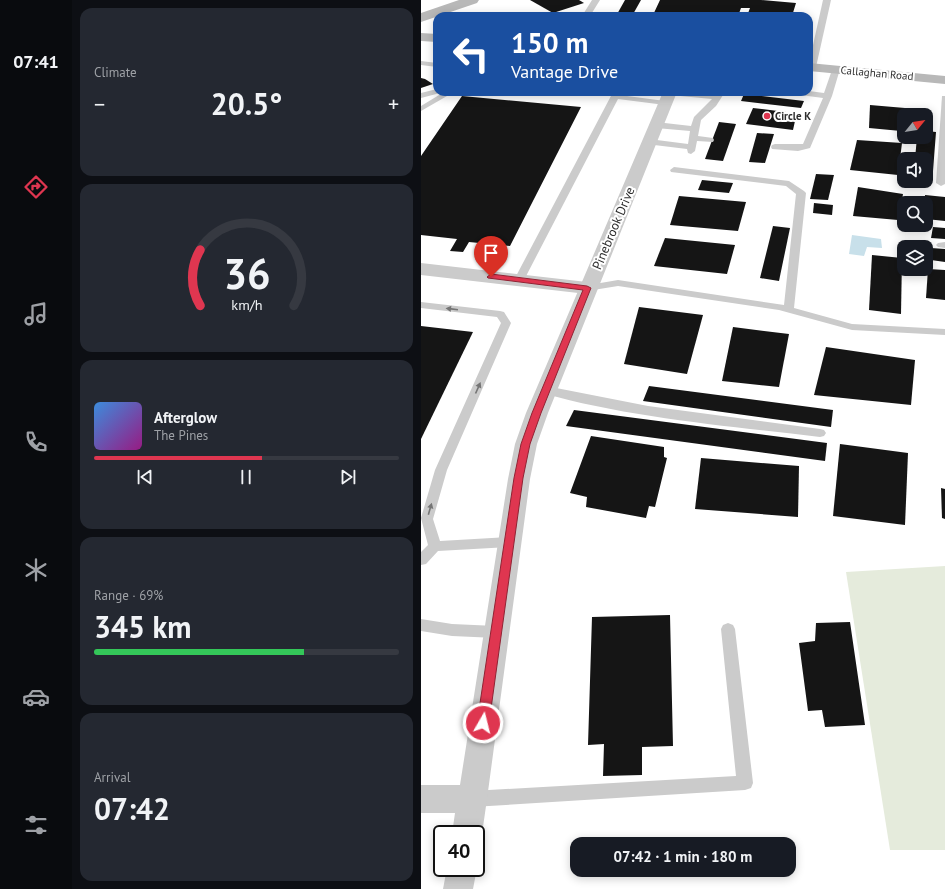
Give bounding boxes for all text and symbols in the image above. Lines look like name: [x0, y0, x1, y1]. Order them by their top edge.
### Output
text: 150 m: [511, 24, 588, 61]
icon: left: [445, 28, 497, 80]
text: 07:41: [13, 50, 59, 73]
text: Vantage Drive: [511, 60, 618, 83]
street label: Callaghan Road: [840, 63, 914, 83]
text: Climate: [94, 64, 137, 81]
text: 20.5°: [211, 84, 282, 123]
text: −: [94, 90, 105, 118]
text: +: [388, 90, 399, 118]
north arrow: [897, 108, 933, 144]
map controls: [897, 108, 933, 276]
place label: Circle K: [775, 109, 811, 123]
marker: Circle K: [762, 111, 772, 121]
button: sound: [897, 152, 933, 188]
icon: directions: [22, 173, 50, 201]
street label: Pinebrook Drive: [588, 184, 639, 272]
button: search: [897, 196, 933, 232]
pin: [474, 236, 508, 277]
button: layers: [897, 240, 933, 276]
icon: arrive: [480, 242, 502, 264]
text: 36: [223, 247, 270, 300]
text: km/h: [231, 295, 262, 314]
icon: music: [22, 300, 50, 328]
one-way arrow: [446, 306, 458, 312]
one-way arrow: [474, 382, 481, 394]
text: Afterglow: [154, 408, 217, 427]
text: The Pines: [154, 427, 208, 444]
icon: phone: [22, 428, 50, 456]
icon: previous: [134, 466, 156, 488]
icon: pause: [235, 466, 257, 488]
icon: next: [337, 466, 359, 488]
one-way arrow: [427, 502, 433, 514]
icon: climate: [22, 556, 50, 584]
text: Range · 69%: [94, 587, 163, 604]
text: 345 km: [94, 607, 192, 646]
icon: car: [22, 683, 50, 711]
position arrow: [462, 702, 504, 744]
text: Arrival: [94, 769, 130, 786]
text: 07:42: [94, 789, 170, 828]
icon: filters: [22, 811, 50, 839]
speed limit sign: 40: [433, 825, 485, 877]
text: 07:42 · 1 min · 180 m: [614, 847, 752, 866]

